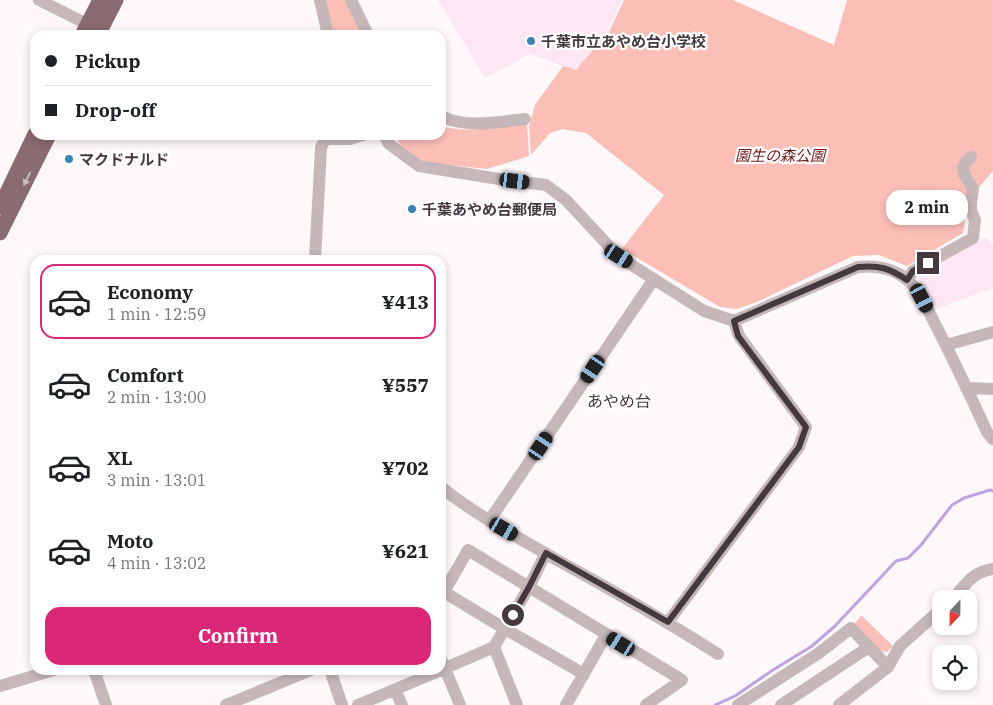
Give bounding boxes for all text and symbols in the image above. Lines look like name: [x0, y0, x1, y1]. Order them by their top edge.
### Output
place label: 千葉市立あやめ台小学校: [541, 32, 706, 51]
marker: 千葉市立あやめ台小学校: [525, 35, 537, 47]
text: Pickup: [75, 49, 140, 73]
text: Drop-off: [75, 98, 156, 122]
park label: 園生の森公園: [735, 146, 827, 165]
place label: マクドナルド: [79, 150, 169, 169]
marker: マクドナルド: [63, 153, 75, 165]
one-way arrow: [23, 171, 31, 186]
car: [499, 172, 530, 190]
callout: 2 min: [887, 190, 969, 226]
text: 2 min: [905, 197, 949, 217]
place label: 千葉あやめ台郵便局: [422, 200, 557, 219]
marker: 千葉あやめ台郵便局: [406, 203, 418, 215]
car: [602, 242, 635, 270]
route end: [917, 252, 939, 274]
icon: car: [47, 279, 92, 324]
text: Economy: [107, 280, 193, 304]
car: [908, 281, 935, 315]
text: ¥413: [382, 290, 429, 314]
text: 1 min · 12:59: [107, 304, 206, 324]
car: [578, 352, 607, 386]
icon: car: [47, 362, 92, 407]
text: Comfort: [107, 363, 184, 387]
text: ¥557: [382, 373, 429, 397]
text: 2 min · 13:00: [107, 387, 206, 407]
district label: あやめ台: [587, 391, 651, 411]
car: [526, 429, 555, 463]
icon: car: [47, 445, 92, 490]
text: XL: [107, 446, 133, 470]
text: ¥702: [382, 456, 429, 480]
text: 3 min · 13:01: [107, 470, 206, 490]
car: [487, 515, 520, 543]
icon: car: [47, 528, 92, 573]
text: Moto: [107, 529, 153, 553]
text: ¥621: [382, 539, 429, 563]
text: 4 min · 13:02: [107, 553, 206, 573]
north arrow: [932, 590, 978, 635]
map controls: [932, 590, 977, 690]
route start: [502, 604, 524, 626]
button: Confirm: [45, 607, 431, 665]
car: [604, 630, 637, 658]
button: locate: [932, 645, 977, 690]

